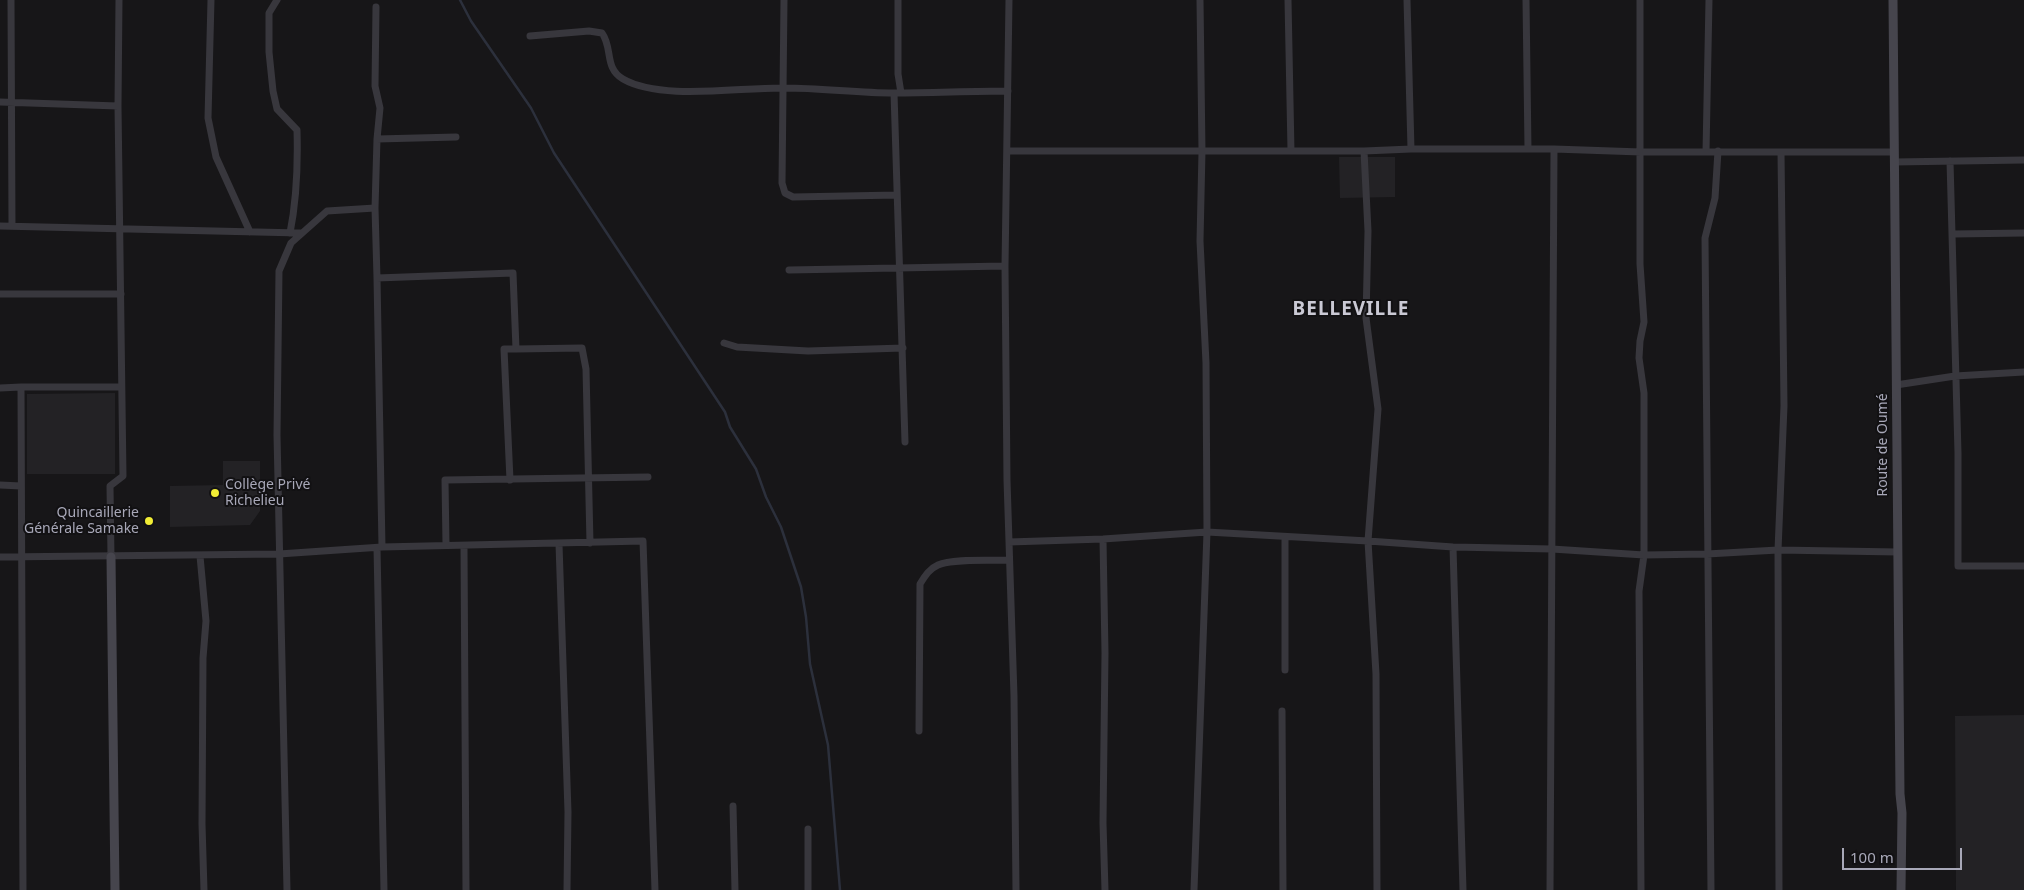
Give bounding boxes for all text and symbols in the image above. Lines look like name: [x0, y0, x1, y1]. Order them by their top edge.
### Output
district label: BELLEVILLE: [1291, 299, 1411, 321]
street label: Route de Oumé: [1875, 393, 1891, 497]
place label: Collège Privé Richelieu: [225, 477, 310, 510]
marker: Collège Privé Richelieu: [209, 487, 221, 499]
place label: Quincaillerie Générale Samake: [24, 505, 139, 538]
marker: Quincaillerie Générale Samake: [143, 515, 155, 527]
scale bar: [1844, 838, 1964, 870]
text: 100 m: [1850, 847, 1894, 867]

